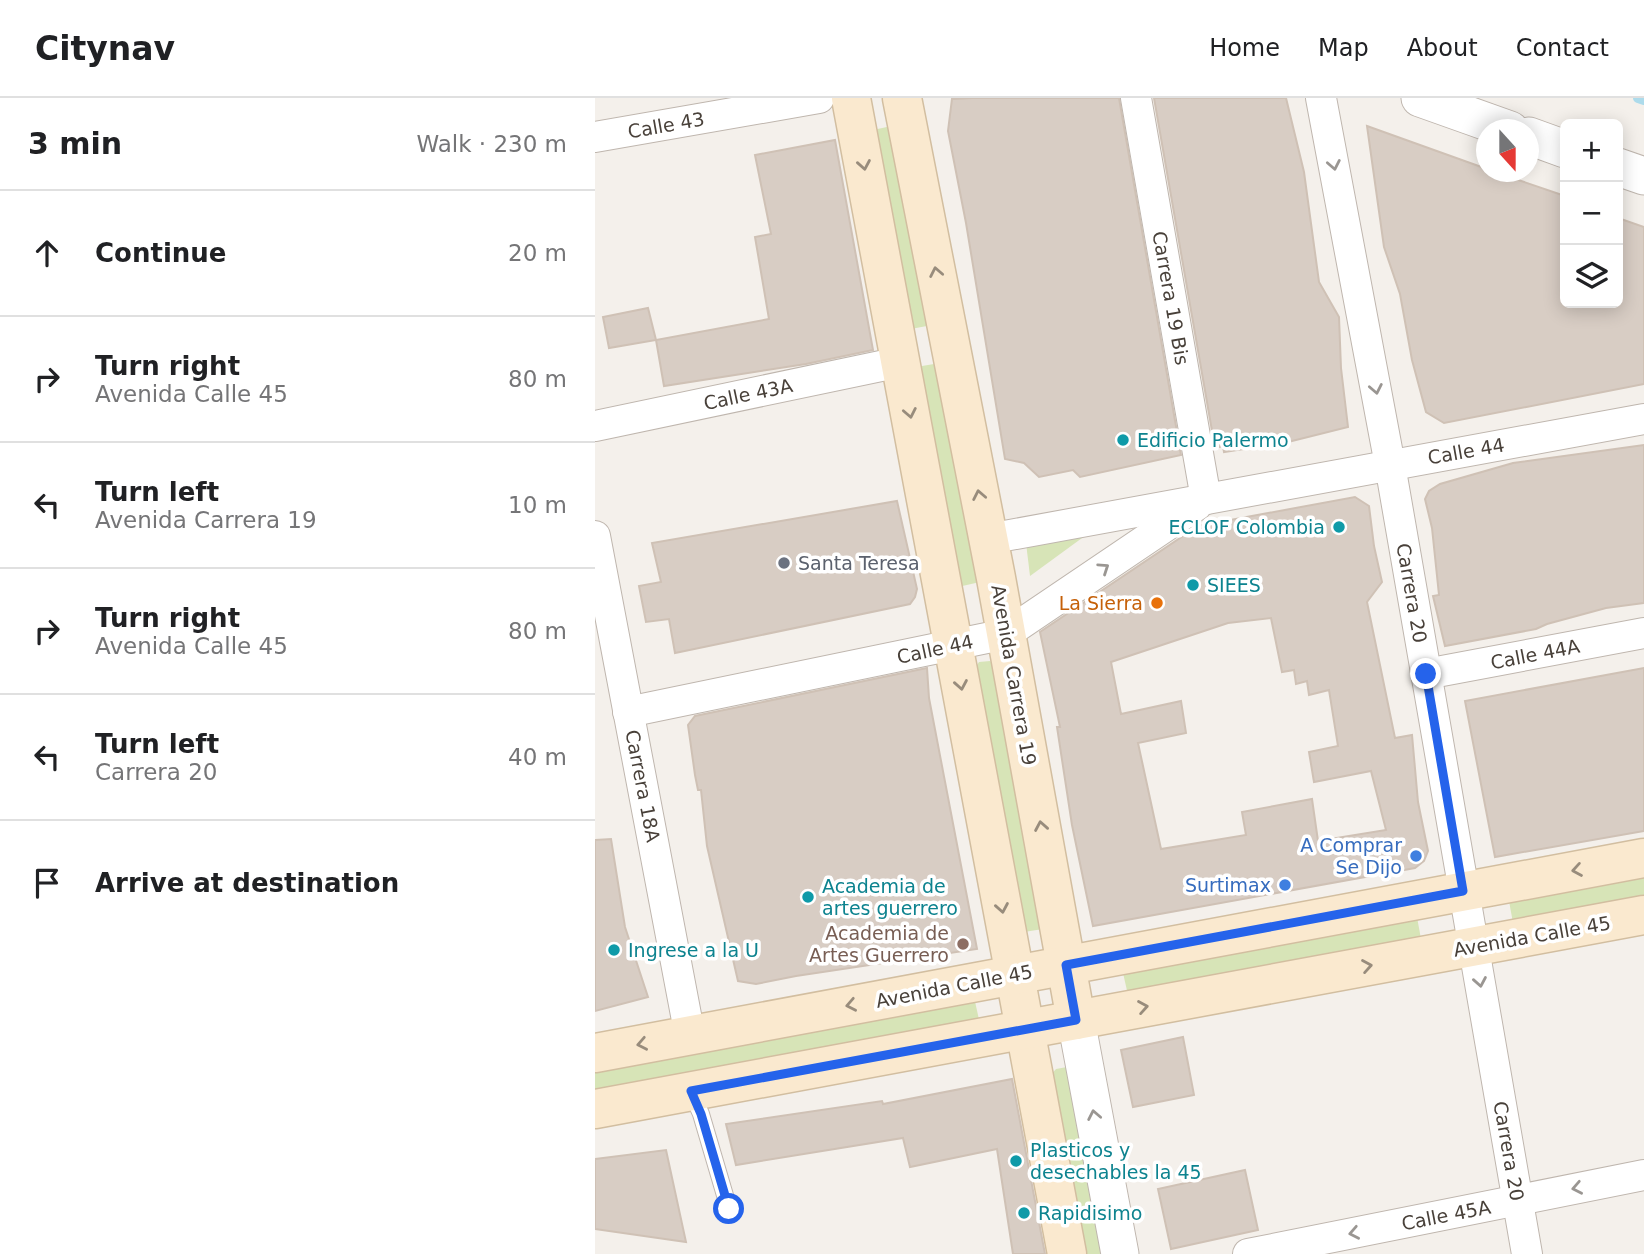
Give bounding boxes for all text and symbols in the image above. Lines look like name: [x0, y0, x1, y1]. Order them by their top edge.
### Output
text: Citynav: [35, 29, 175, 68]
text: Home: [1209, 34, 1280, 62]
text: Map: [1318, 34, 1369, 62]
text: About: [1407, 34, 1478, 62]
text: Contact: [1516, 34, 1609, 62]
street label: Calle 43: [626, 107, 706, 143]
north arrow: [1476, 119, 1539, 182]
map controls: [1560, 119, 1623, 308]
button: +: [1560, 119, 1623, 182]
text: 3 min: [28, 126, 122, 161]
text: Walk · 230 m: [416, 131, 567, 157]
one-way arrow: [856, 159, 871, 171]
one-way arrow: [1325, 159, 1340, 171]
button: −: [1560, 182, 1623, 245]
street label: Carrera 19 Bis: [1148, 229, 1194, 367]
icon: ahead: [28, 234, 66, 272]
text: Continue: [95, 238, 226, 268]
text: 20 m: [508, 240, 567, 266]
button: layers: [1560, 245, 1623, 308]
one-way arrow: [929, 266, 944, 278]
text: Turn right: [95, 351, 240, 381]
icon: right: [28, 360, 66, 398]
text: 80 m: [508, 366, 567, 392]
street label: Calle 43A: [702, 374, 794, 414]
text: Avenida Calle 45: [95, 381, 288, 407]
one-way arrow: [1368, 383, 1383, 395]
one-way arrow: [902, 407, 917, 419]
place label: Edificio Palermo: [1137, 429, 1289, 451]
marker: Edificio Palermo: [1115, 432, 1131, 448]
street label: Calle 44: [1426, 433, 1506, 469]
text: Turn left: [95, 477, 219, 507]
icon: left: [28, 486, 66, 524]
one-way arrow: [973, 489, 988, 501]
text: 10 m: [508, 492, 567, 518]
text: Avenida Carrera 19: [95, 507, 317, 533]
place label: ECLOF Colombia: [1169, 516, 1325, 538]
marker: ECLOF Colombia: [1331, 519, 1347, 535]
street label: Carrera 20: [1392, 541, 1432, 645]
place label: Santa Teresa: [798, 552, 920, 574]
marker: Santa Teresa: [776, 555, 792, 571]
one-way arrow: [1096, 563, 1109, 576]
place label: SIEES: [1207, 574, 1261, 596]
marker: SIEES: [1185, 577, 1201, 593]
street label: Avenida Carrera 19: [987, 583, 1041, 767]
place label: La Sierra: [1059, 592, 1143, 614]
marker: La Sierra: [1149, 595, 1165, 611]
text: Turn right: [95, 603, 240, 633]
icon: right: [28, 612, 66, 650]
text: 80 m: [508, 618, 567, 644]
street label: Calle 44: [895, 630, 975, 668]
text: Avenida Calle 45: [95, 633, 288, 659]
street label: Calle 44A: [1489, 635, 1581, 673]
route end: [1410, 658, 1441, 689]
one-way arrow: [953, 678, 968, 690]
street label: Carrera 18A: [621, 728, 665, 844]
text: Turn left: [95, 729, 219, 759]
icon: left: [28, 738, 66, 776]
text: 40 m: [508, 744, 567, 770]
text: Carrera 20: [95, 759, 217, 785]
one-way arrow: [1034, 820, 1049, 832]
place label: A Comprar Se Dijo: [1300, 834, 1402, 878]
marker: A Comprar Se Dijo: [1408, 848, 1424, 864]
one-way arrow: [1571, 862, 1583, 877]
icon: arrive: [28, 864, 66, 902]
text: Arrive at destination: [95, 868, 399, 898]
place label: Surtimax: [1185, 874, 1271, 896]
place label: Academia de artes guerrero: [822, 875, 958, 919]
marker: Surtimax: [1277, 877, 1293, 893]
marker: Academia de artes guerrero: [800, 889, 816, 905]
one-way arrow: [994, 902, 1009, 914]
street label: Avenida Calle 45: [1452, 911, 1612, 961]
place label: Academia de Artes Guerrero: [809, 922, 949, 966]
marker: Academia de Artes Guerrero: [955, 936, 971, 952]
place label: Ingrese a la U: [628, 939, 759, 961]
marker: Ingrese a la U: [606, 942, 622, 958]
one-way arrow: [1361, 959, 1373, 974]
street label: Avenida Calle 45: [874, 960, 1034, 1012]
one-way arrow: [1472, 976, 1487, 988]
one-way arrow: [845, 997, 857, 1012]
one-way arrow: [1137, 1001, 1149, 1016]
one-way arrow: [637, 1036, 649, 1051]
street label: Carrera 20: [1489, 1099, 1529, 1203]
one-way arrow: [1087, 1109, 1102, 1121]
place label: Plasticos y desechables la 45: [1030, 1139, 1202, 1183]
marker: Plasticos y desechables la 45: [1008, 1153, 1024, 1169]
one-way arrow: [1571, 1180, 1583, 1195]
route start: [713, 1193, 744, 1224]
street label: Calle 45A: [1400, 1196, 1492, 1234]
place label: Rapidisimo: [1038, 1202, 1142, 1224]
marker: Rapidisimo: [1016, 1205, 1032, 1221]
one-way arrow: [1348, 1225, 1360, 1240]

